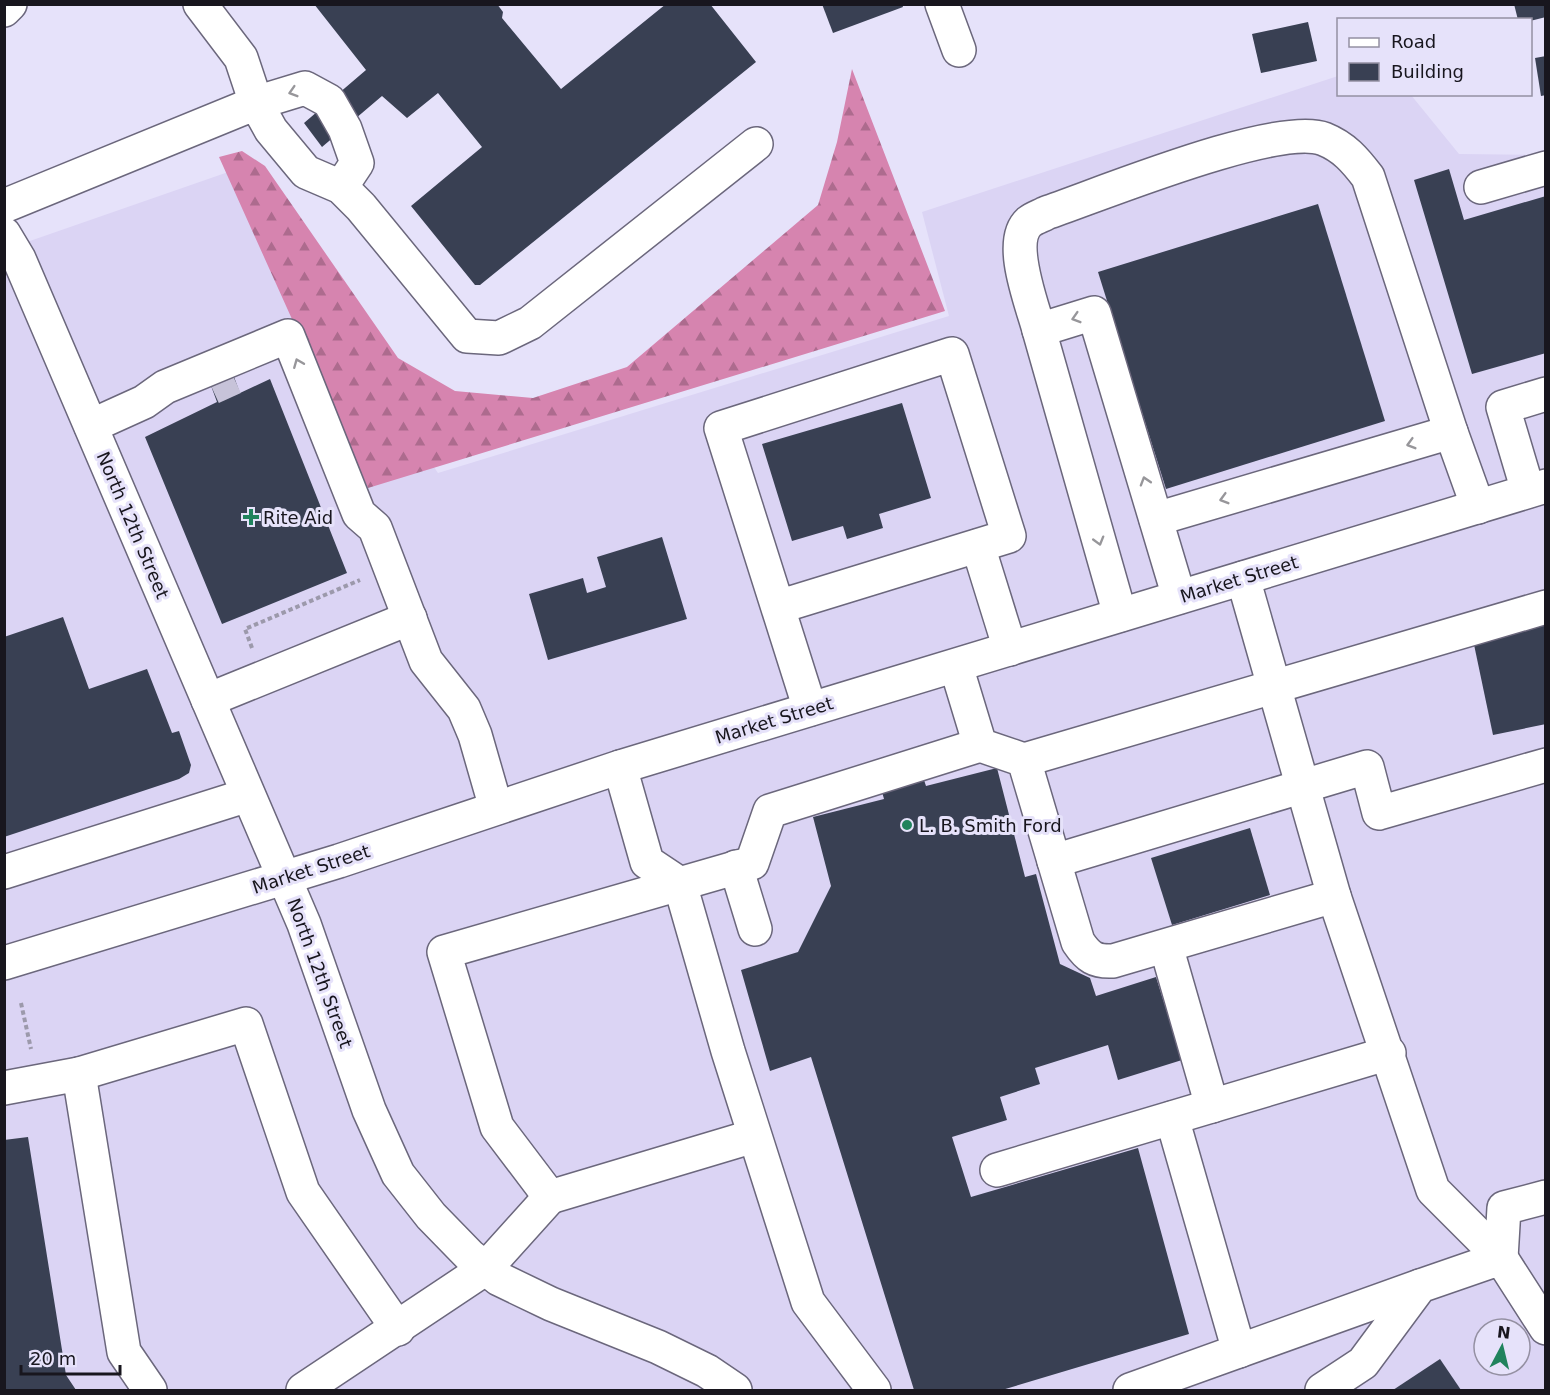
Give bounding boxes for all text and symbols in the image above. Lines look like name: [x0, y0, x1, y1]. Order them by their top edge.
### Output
legend: [1337, 18, 1532, 96]
text: Road: [1391, 31, 1436, 52]
text: Building: [1391, 61, 1464, 82]
one-way arrow: [288, 85, 299, 97]
one-way arrow: [1071, 311, 1082, 323]
one-way arrow: [293, 358, 305, 369]
one-way arrow: [1406, 437, 1417, 449]
street label: North 12th Street: [92, 448, 174, 602]
one-way arrow: [1140, 476, 1152, 487]
one-way arrow: [1219, 492, 1230, 504]
place label: Rite Aid: [263, 507, 333, 528]
marker: Rite Aid: [244, 510, 258, 524]
one-way arrow: [1091, 535, 1104, 545]
street label: Market Street: [1177, 551, 1301, 607]
street label: Market Street: [712, 692, 836, 748]
place label: L. B. Smith Ford: [919, 815, 1062, 836]
marker: L. B. Smith Ford: [900, 818, 914, 832]
street label: Market Street: [250, 840, 372, 898]
street label: North 12th Street: [283, 895, 357, 1051]
north arrow: [1472, 1317, 1532, 1377]
text: N: [1496, 1322, 1512, 1343]
scale bar: [21, 1338, 120, 1376]
text: 20 m: [30, 1348, 76, 1369]

